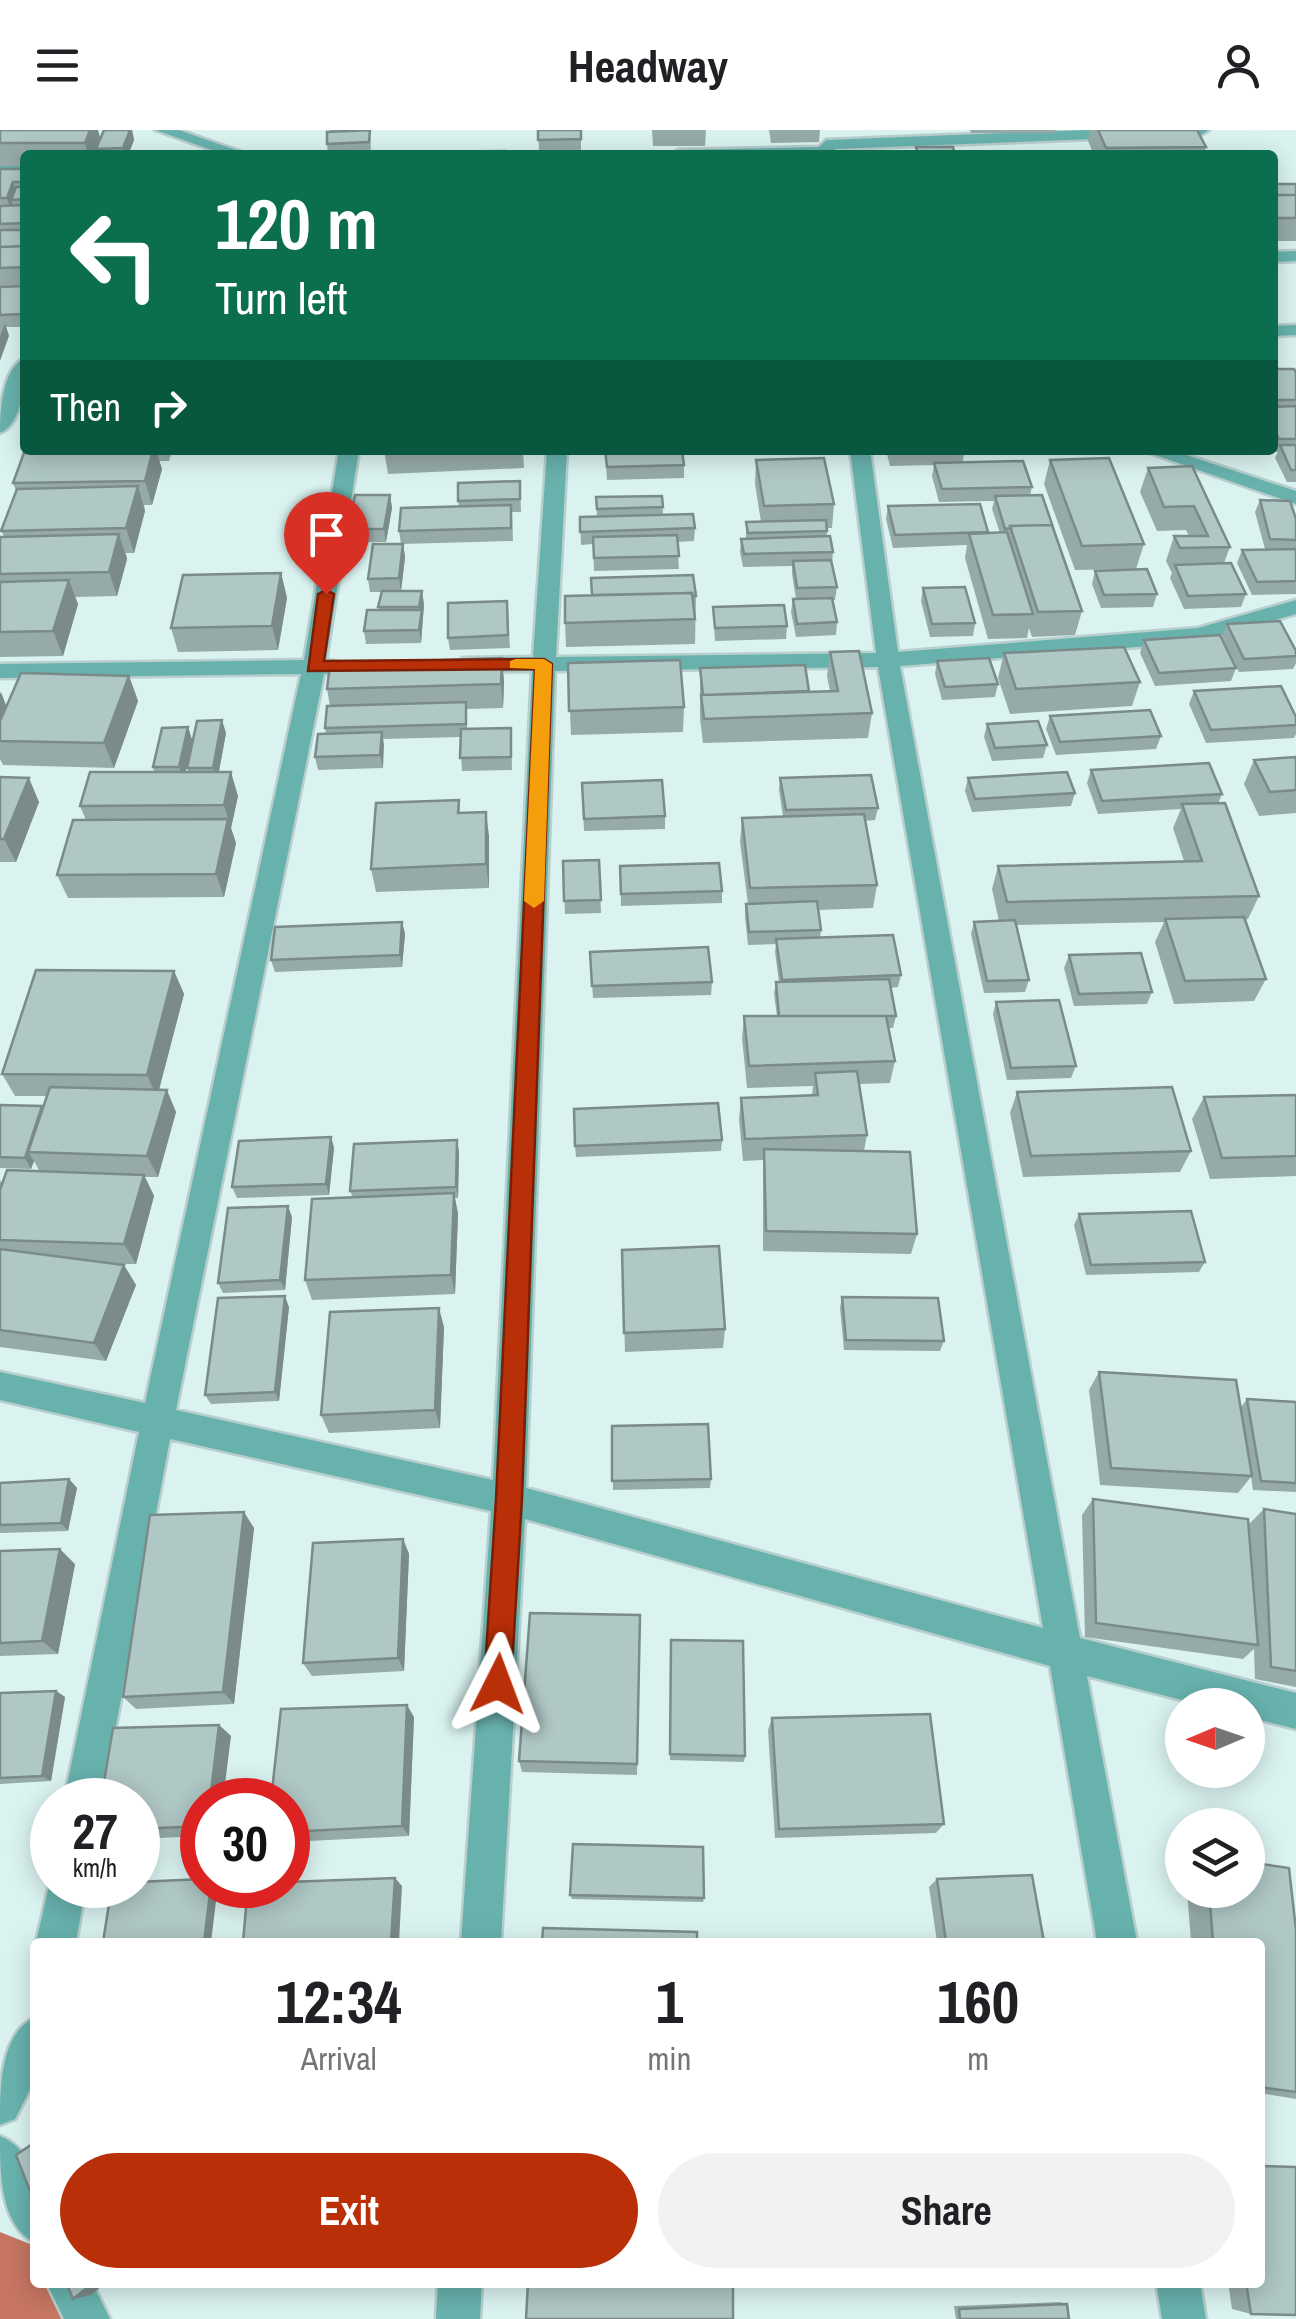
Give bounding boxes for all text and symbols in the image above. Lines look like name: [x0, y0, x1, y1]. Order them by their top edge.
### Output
text: Headway: [568, 35, 728, 96]
icon: menu: [30, 38, 85, 93]
icon: person: [1211, 38, 1266, 93]
text: 120 m: [215, 177, 378, 271]
icon: left: [50, 190, 180, 320]
text: Turn left: [215, 267, 347, 328]
icon: right: [141, 380, 196, 435]
text: Then: [50, 382, 121, 433]
pin: [284, 492, 369, 595]
icon: arrive: [299, 507, 354, 562]
position arrow: [446, 1632, 550, 1736]
north arrow: [1165, 1688, 1265, 1788]
map controls: [1165, 1688, 1265, 1908]
speed limit sign: 30: [180, 1778, 310, 1908]
text: 27: [72, 1797, 118, 1865]
button: layers: [1165, 1808, 1265, 1908]
text: km/h: [73, 1851, 117, 1885]
text: 12:34: [276, 1961, 402, 2042]
text: 1: [656, 1961, 683, 2042]
text: 160: [937, 1961, 1019, 2042]
text: Arrival: [301, 2037, 377, 2080]
text: min: [647, 2037, 691, 2080]
text: m: [967, 2037, 989, 2080]
button: Exit: [60, 2153, 638, 2268]
button: Share: [658, 2153, 1235, 2268]

